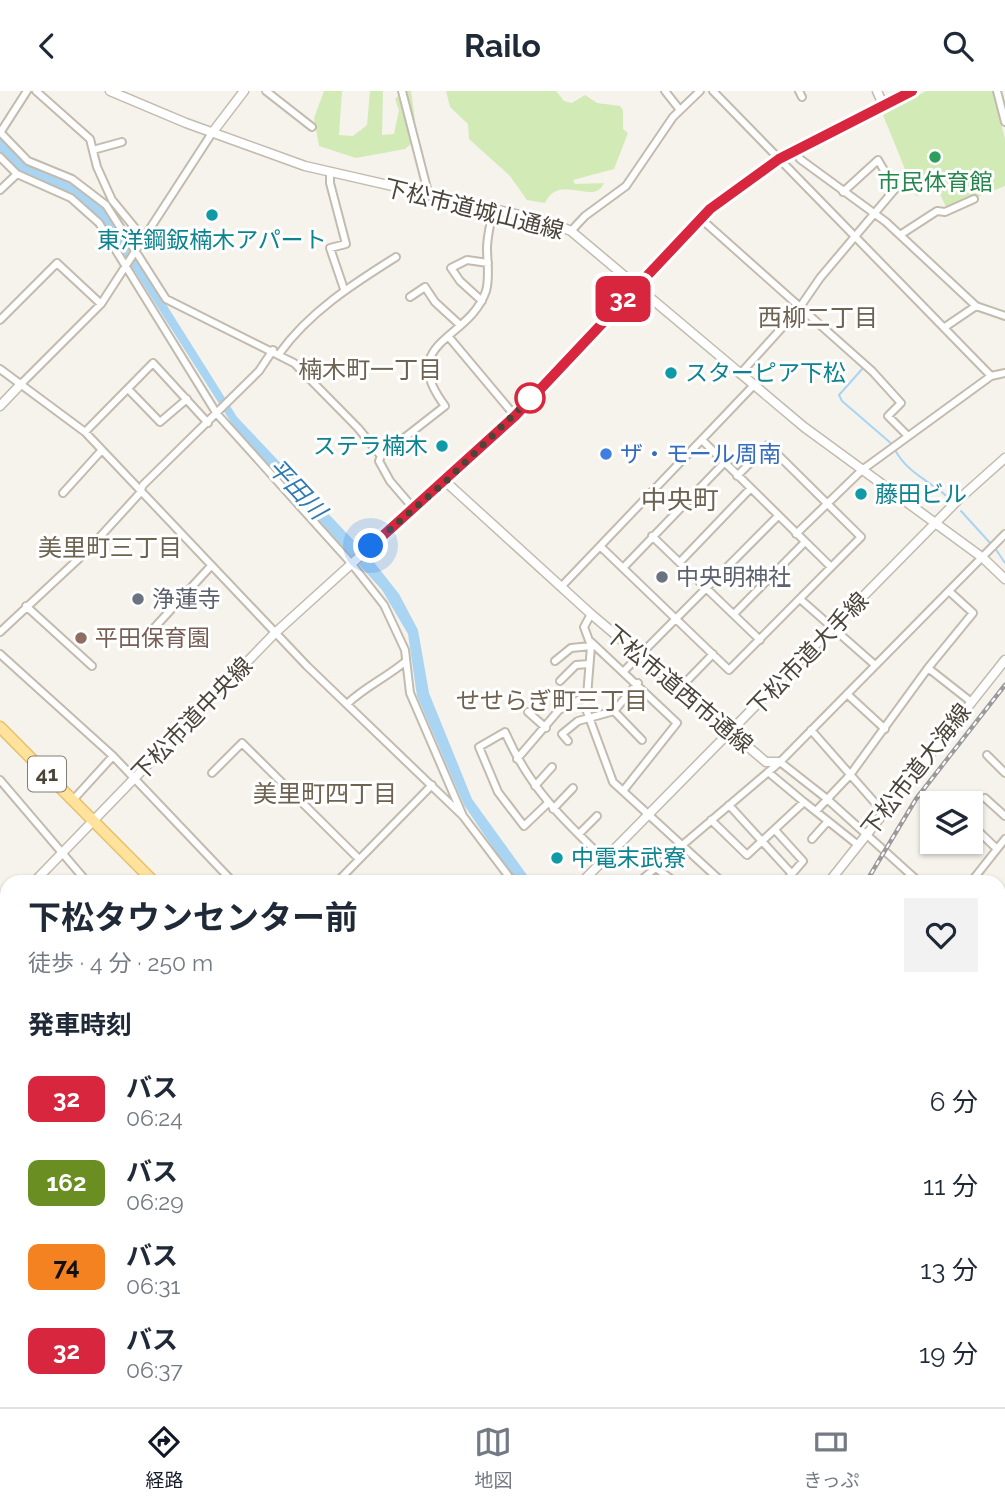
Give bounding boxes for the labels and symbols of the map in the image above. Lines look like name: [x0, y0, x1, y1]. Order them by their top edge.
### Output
marker: 市民体育館: [927, 149, 943, 165]
place label: 市民体育館: [878, 168, 993, 195]
street label: 下松市道城山通線: [382, 173, 567, 244]
marker: 東洋鋼鈑楠木アパート: [204, 207, 220, 223]
place label: 東洋鋼鈑楠木アパート: [97, 226, 327, 253]
line badge: 32: [592, 276, 654, 322]
district label: 西柳二丁目: [758, 303, 878, 332]
district label: 楠木町一丁目: [298, 355, 442, 384]
place label: スターピア下松: [685, 359, 846, 386]
marker: スターピア下松: [663, 365, 679, 381]
unlabelled marker: [515, 383, 545, 413]
place label: ステラ楠木: [313, 432, 428, 459]
marker: ステラ楠木: [434, 438, 450, 454]
place label: ザ・モール周南: [620, 440, 781, 467]
marker: ザ・モール周南: [598, 446, 614, 462]
water label: 平田川: [262, 452, 335, 527]
place label: 藤田ビル: [875, 480, 967, 507]
district label: 中央町: [641, 485, 719, 515]
marker: 藤田ビル: [853, 486, 869, 502]
your location: [353, 528, 388, 563]
district label: 美里町三丁目: [38, 533, 182, 562]
place label: 中央明神社: [676, 563, 791, 590]
marker: 中央明神社: [654, 569, 670, 585]
place label: 浄蓮寺: [152, 585, 221, 612]
street label: 下松市道大手線: [742, 586, 873, 721]
marker: 浄蓮寺: [130, 591, 146, 607]
street label: 下松市道西市通線: [600, 619, 758, 758]
place label: 平田保育園: [95, 624, 210, 651]
marker: 平田保育園: [73, 630, 89, 646]
street label: 下松市道中央線: [126, 651, 257, 786]
district label: せせらぎ町三丁目: [456, 686, 648, 715]
street label: 下松市道大海線: [855, 698, 976, 841]
road number: 41: [28, 757, 66, 791]
district label: 美里町四丁目: [253, 779, 397, 808]
place label: 中電末武寮: [571, 844, 686, 871]
marker: 中電末武寮: [549, 850, 565, 866]

